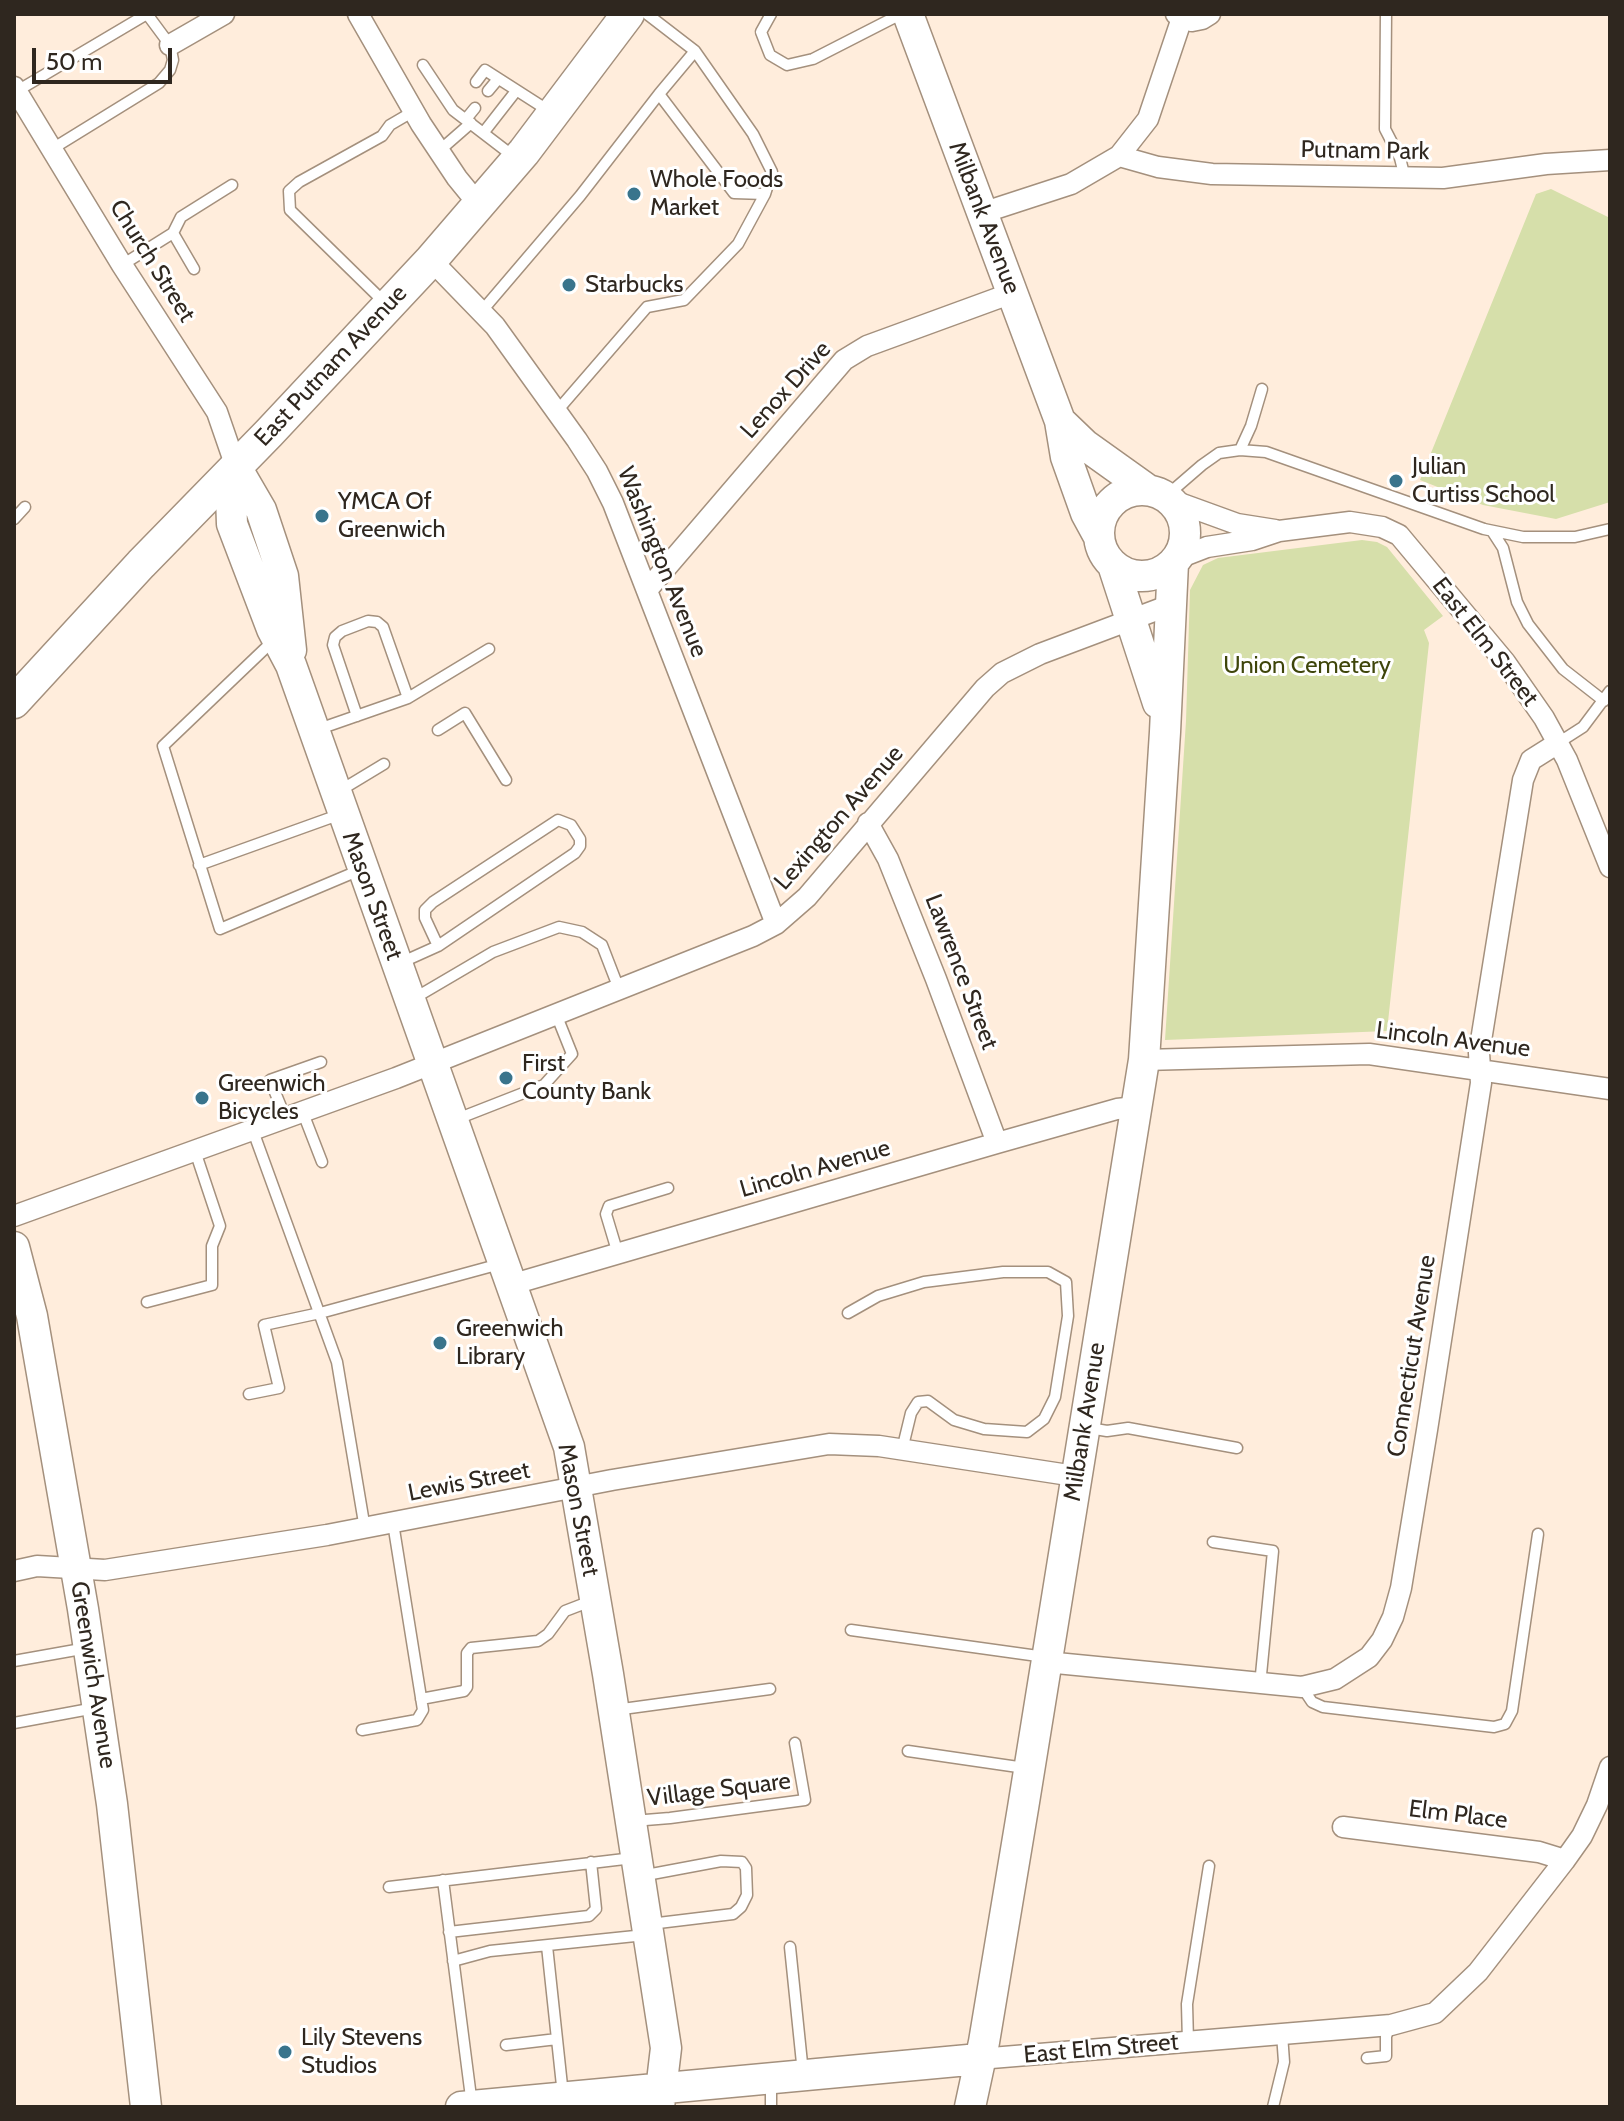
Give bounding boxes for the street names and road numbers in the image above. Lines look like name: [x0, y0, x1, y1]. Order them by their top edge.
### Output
street label: Putnam Park: [1300, 135, 1430, 167]
street label: Milbank Avenue: [942, 138, 1026, 298]
street label: Church Street: [103, 195, 201, 327]
street label: East Putnam Avenue: [249, 279, 413, 453]
street label: Lenox Drive: [735, 335, 837, 445]
street label: Washington Avenue: [611, 463, 713, 661]
street label: East Elm Street: [1426, 572, 1544, 712]
street label: Lexington Avenue: [768, 740, 910, 896]
street label: Mason Street: [335, 828, 409, 964]
street label: Lawrence Street: [918, 890, 1004, 1054]
street label: Lincoln Avenue: [1374, 1016, 1532, 1064]
street label: Lincoln Avenue: [737, 1134, 893, 1204]
street label: Connecticut Avenue: [1382, 1253, 1442, 1459]
street label: Milbank Avenue: [1058, 1340, 1112, 1504]
street label: Mason Street: [551, 1441, 605, 1579]
street label: Lewis Street: [406, 1456, 532, 1508]
street label: Greenwich Avenue: [64, 1579, 122, 1771]
street label: Village Square: [646, 1767, 792, 1813]
street label: Elm Place: [1407, 1795, 1509, 1835]
street label: East Elm Street: [1022, 2028, 1180, 2070]

